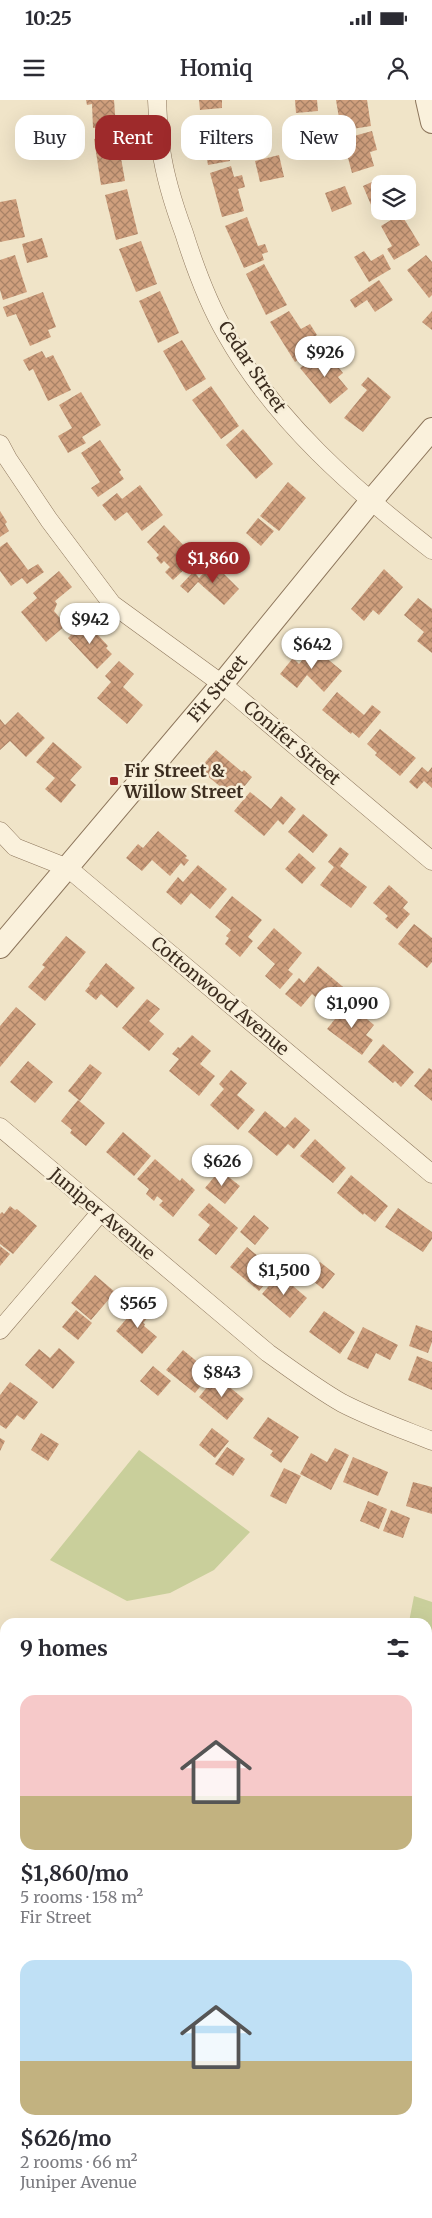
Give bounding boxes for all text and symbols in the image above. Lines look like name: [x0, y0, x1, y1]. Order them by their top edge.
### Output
text: 10:25: [25, 6, 72, 30]
icon: menu: [20, 54, 48, 82]
text: Homiq: [180, 54, 252, 82]
icon: person: [384, 54, 412, 82]
chip: Buy: [15, 115, 85, 160]
chip: Rent: [95, 115, 171, 160]
chip: Filters: [181, 115, 272, 160]
chip: New: [282, 115, 356, 160]
map controls: [371, 175, 416, 220]
button: layers: [371, 175, 416, 220]
street label: Cedar Street: [213, 316, 292, 417]
pin: $926: [295, 336, 355, 378]
text: $926: [306, 342, 344, 362]
pin: $1,860: [172, 542, 254, 584]
text: $1,860: [187, 548, 239, 568]
pin: $942: [60, 602, 120, 645]
text: $942: [71, 609, 109, 629]
pin: $642: [282, 628, 342, 670]
text: $642: [292, 634, 332, 654]
street label: Fir Street: [183, 650, 252, 727]
street label: Conifer Street: [239, 695, 346, 790]
place label: Fir Street & Willow Street: [123, 759, 244, 803]
marker: Fir Street & Willow Street: [108, 775, 120, 787]
street label: Cottonwood Avenue: [147, 931, 294, 1060]
pin: $1,090: [311, 986, 393, 1029]
text: $1,090: [326, 993, 378, 1013]
pin: $626: [192, 1144, 252, 1187]
text: $626: [203, 1151, 241, 1171]
street label: Juniper Avenue: [44, 1162, 160, 1265]
pin: $1,500: [243, 1254, 325, 1296]
text: $1,500: [258, 1260, 310, 1280]
pin: $565: [108, 1286, 168, 1329]
text: $565: [119, 1293, 157, 1313]
pin: $843: [192, 1356, 252, 1398]
text: $843: [203, 1362, 241, 1382]
icon: filters: [384, 1634, 412, 1662]
text: 9 homes: [20, 1635, 108, 1662]
icon: home: [171, 1727, 261, 1817]
text: $1,860/mo: [20, 1860, 129, 1887]
text: 5 rooms · 158 m²: [20, 1887, 143, 1907]
text: Fir Street: [20, 1907, 92, 1927]
icon: home: [171, 1992, 261, 2082]
text: $626/mo: [20, 2125, 111, 2152]
text: 2 rooms · 66 m²: [20, 2152, 137, 2172]
text: Juniper Avenue: [20, 2172, 137, 2192]

